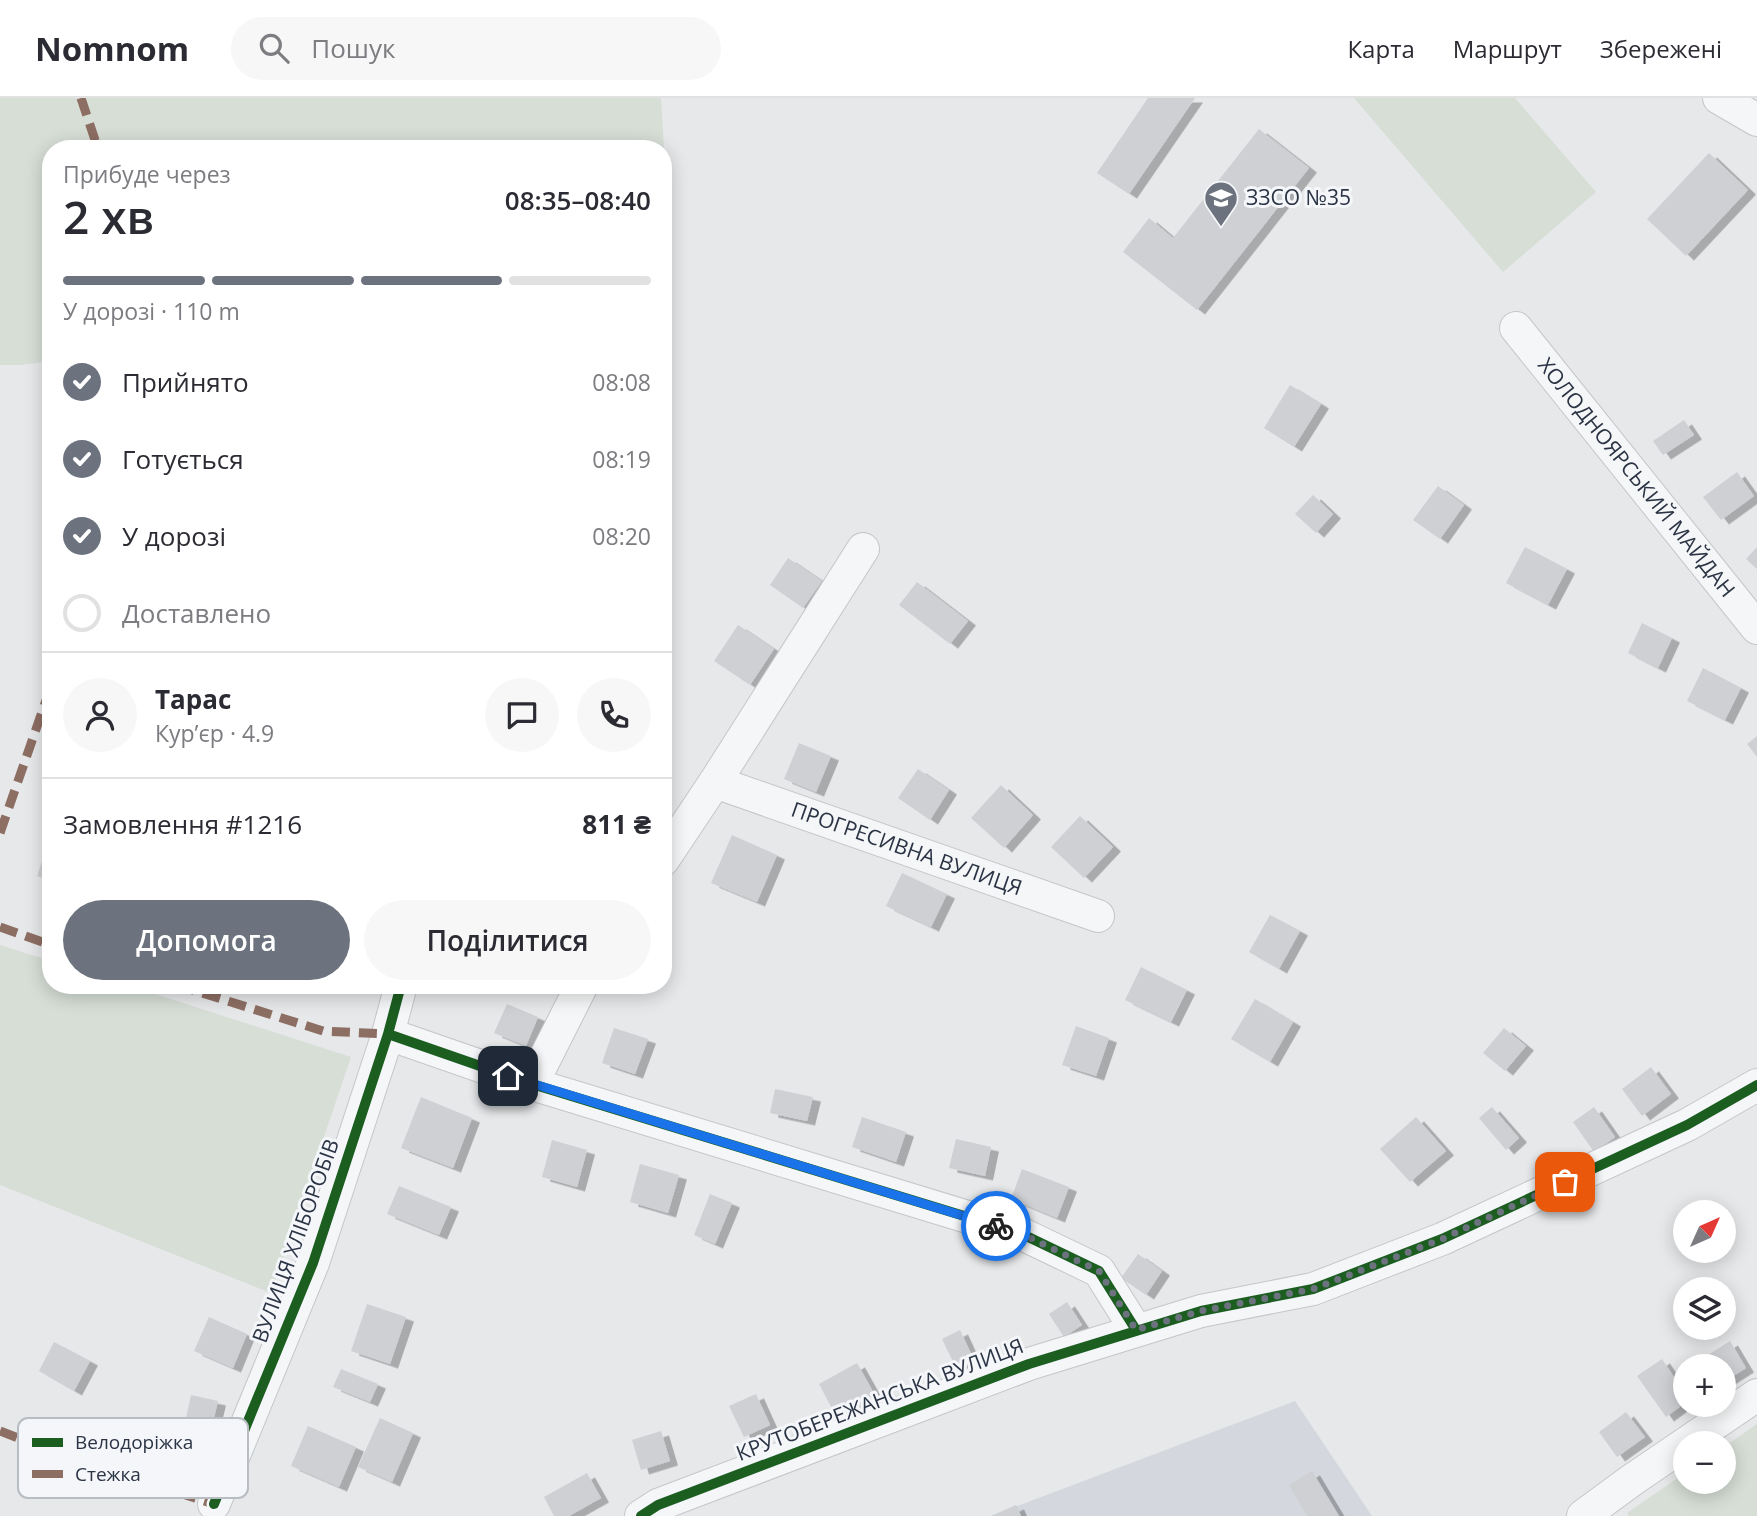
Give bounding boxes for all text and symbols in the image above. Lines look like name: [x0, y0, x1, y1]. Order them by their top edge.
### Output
search box: [231, 17, 721, 80]
text: Nomnom: [35, 26, 189, 71]
icon: search: [255, 29, 293, 67]
text: Пошук: [311, 30, 395, 66]
text: Карта: [1347, 32, 1415, 65]
text: Маршрут: [1453, 32, 1562, 65]
text: Збережені: [1600, 32, 1722, 65]
text: Прибуде через: [63, 158, 231, 190]
school or university icon: ЗЗСО №35: [1202, 179, 1240, 228]
text: 08:35–08:40: [505, 182, 651, 218]
place label: ЗЗСО №35: [1246, 183, 1351, 211]
text: 2 хв: [63, 185, 154, 247]
text: У дорозі · 110 m: [63, 295, 240, 327]
street label: ХОЛОДНОЯРСЬКИЙ МАЙДАН: [1532, 351, 1742, 603]
icon: check: [63, 363, 101, 401]
text: Прийнято: [122, 364, 249, 400]
text: 08:08: [592, 366, 651, 398]
icon: check: [63, 440, 101, 478]
text: Готується: [122, 441, 244, 477]
text: 08:19: [592, 443, 651, 475]
icon: check: [63, 517, 101, 555]
text: У дорозі: [122, 518, 226, 554]
text: 08:20: [592, 520, 651, 552]
text: Доставлено: [122, 595, 271, 631]
button: person: [63, 678, 137, 752]
button: chat: [485, 678, 559, 752]
button: phone: [577, 678, 651, 752]
text: Тарас: [155, 681, 231, 717]
text: Кур’єр · 4.9: [155, 717, 274, 749]
street label: ПРОГРЕСИВНА ВУЛИЦЯ: [788, 795, 1026, 901]
text: Замовлення #1216: [63, 806, 302, 842]
text: 811 ₴: [582, 806, 651, 842]
button: Допомога: [63, 900, 350, 980]
button: Поділитися: [364, 900, 651, 980]
pin: [478, 1046, 538, 1106]
icon: home: [489, 1057, 527, 1095]
street label: ВУЛИЦЯ ХЛІБОРОБІВ: [245, 1135, 345, 1346]
pin: [1535, 1152, 1595, 1212]
icon: bag: [1546, 1163, 1584, 1201]
courier: [961, 1191, 1031, 1261]
north arrow: [1673, 1200, 1736, 1264]
map controls: [1673, 1200, 1736, 1494]
icon: bike: [977, 1207, 1015, 1245]
button: layers: [1673, 1277, 1736, 1340]
street label: КРУТОБЕРЕЖАНСЬКА ВУЛИЦЯ: [732, 1331, 1027, 1467]
button: +: [1673, 1354, 1736, 1417]
legend: [18, 1418, 248, 1498]
text: Велодоріжка: [75, 1429, 193, 1455]
button: −: [1673, 1431, 1736, 1494]
text: Стежка: [75, 1461, 141, 1487]

